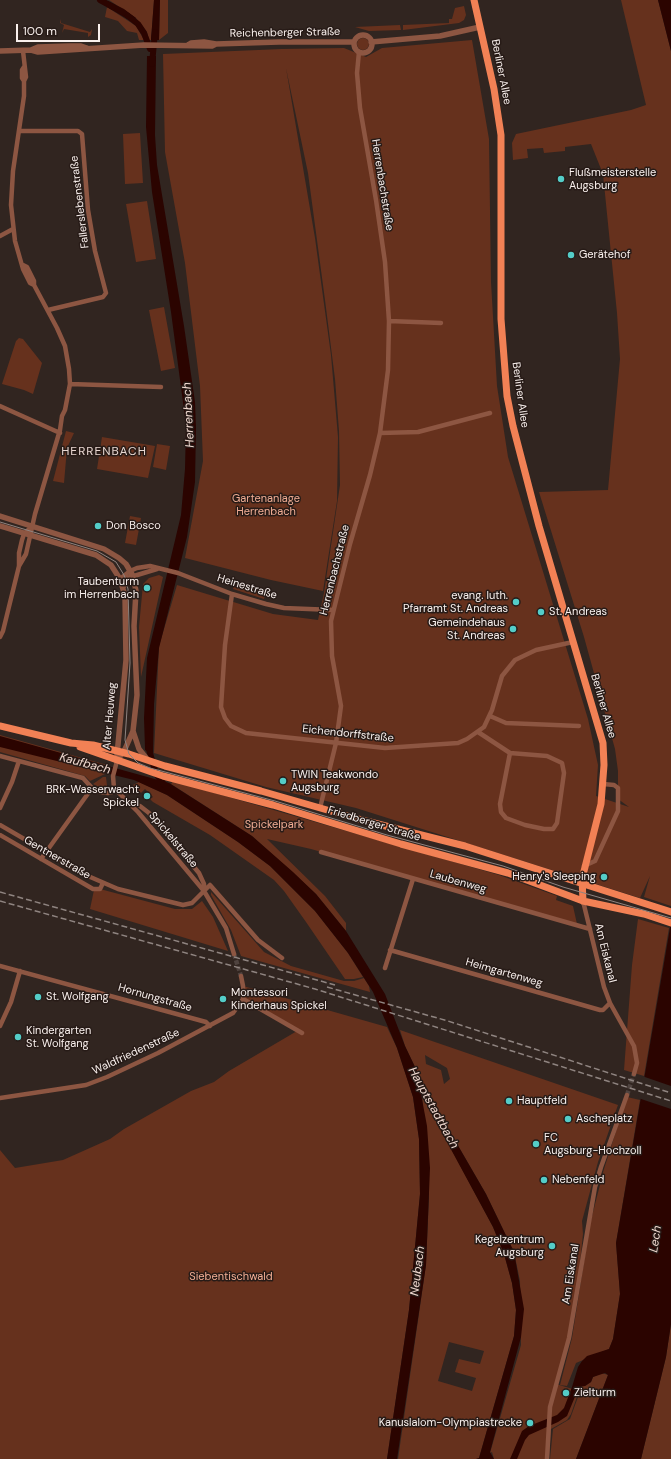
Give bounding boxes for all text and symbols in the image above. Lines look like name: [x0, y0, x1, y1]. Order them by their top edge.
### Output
scale bar: [18, 16, 102, 42]
text: 100 m: [23, 23, 57, 39]
street label: Reichenberger Straße: [230, 25, 340, 41]
street label: Berliner Allee: [488, 38, 514, 106]
street label: Herrenbachstraße: [368, 138, 396, 232]
street label: Fallerslebenstraße: [68, 155, 92, 249]
place label: Flußmeisterstelle Augsburg: [569, 166, 656, 192]
marker: Flußmeisterstelle Augsburg: [556, 174, 566, 184]
place label: Gerätehof: [579, 248, 630, 262]
marker: Gerätehof: [566, 250, 576, 260]
street label: Berliner Allee: [509, 361, 531, 429]
water label: Herrenbach: [180, 382, 198, 448]
district label: HERRENBACH: [61, 445, 147, 459]
park label: Gartenanlage Herrenbach: [232, 492, 300, 518]
place label: Don Bosco: [106, 519, 161, 533]
marker: Don Bosco: [93, 521, 103, 531]
street label: Herrenbachstraße: [317, 523, 353, 617]
street label: Heinestraße: [215, 572, 279, 602]
place label: Taubenturm im Herrenbach: [64, 575, 139, 601]
marker: Taubenturm im Herrenbach: [142, 583, 152, 593]
place label: evang. luth. Pfarramt St. Andreas: [403, 589, 508, 615]
marker: evang. luth. Pfarramt St. Andreas: [511, 597, 521, 607]
place label: St. Andreas: [549, 605, 607, 619]
marker: St. Andreas: [536, 607, 546, 617]
place label: Gemeindehaus St. Andreas: [428, 616, 505, 642]
marker: Gemeindehaus St. Andreas: [508, 624, 518, 634]
street label: Berliner Allee: [588, 672, 618, 740]
street label: Alter Heuweg: [100, 682, 120, 750]
street label: Eichendorffstraße: [302, 723, 394, 745]
water label: Kaufbach: [58, 750, 112, 778]
place label: TWIN Teakwondo Augsburg: [291, 768, 378, 794]
marker: TWIN Teakwondo Augsburg: [278, 776, 288, 786]
place label: BRK-Wasserwacht Spickel: [46, 783, 139, 809]
marker: BRK-Wasserwacht Spickel: [142, 791, 152, 801]
street label: Friedberger Straße: [326, 804, 422, 844]
street label: Spickelstraße: [146, 809, 200, 871]
park label: Spickelpark: [245, 818, 303, 832]
street label: Gentnerstraße: [21, 834, 93, 882]
street label: Laubenweg: [428, 868, 488, 896]
place label: Henry's Sleeping: [512, 870, 596, 884]
marker: Henry's Sleeping: [599, 872, 609, 882]
street label: Am Eiskanal: [591, 922, 619, 984]
street label: Heimgartenweg: [464, 956, 544, 990]
street label: Hornungstraße: [117, 981, 193, 1015]
place label: Montessori Kinderhaus Spickel: [231, 986, 327, 1012]
place label: St. Wolfgang: [46, 990, 109, 1004]
marker: St. Wolfgang: [33, 992, 43, 1002]
marker: Montessori Kinderhaus Spickel: [218, 994, 228, 1004]
place label: Kindergarten St. Wolfgang: [26, 1024, 91, 1050]
street label: Waldfriedenstraße: [90, 1026, 182, 1078]
marker: Kindergarten St. Wolfgang: [13, 1032, 23, 1042]
water label: Hauptstadtbach: [405, 1065, 461, 1151]
place label: Hauptfeld: [517, 1094, 567, 1108]
marker: Hauptfeld: [504, 1096, 514, 1106]
place label: Ascheplatz: [576, 1112, 632, 1126]
marker: Ascheplatz: [563, 1114, 573, 1124]
place label: FC Augsburg-Hochzoll: [544, 1131, 641, 1157]
marker: FC Augsburg-Hochzoll: [531, 1139, 541, 1149]
place label: Nebenfeld: [552, 1173, 604, 1187]
marker: Nebenfeld: [539, 1175, 549, 1185]
water label: Lech: [647, 1225, 665, 1253]
place label: Kegelzentrum Augsburg: [475, 1233, 544, 1259]
marker: Kegelzentrum Augsburg: [547, 1241, 557, 1251]
street label: Am Eiskanal: [560, 1243, 582, 1305]
water label: Neubach: [408, 1245, 428, 1297]
park label: Siebentischwald: [189, 1270, 273, 1284]
place label: Zielturm: [574, 1386, 616, 1400]
marker: Zielturm: [561, 1388, 571, 1398]
place label: Kanuslalom-Olympiastrecke: [379, 1416, 522, 1430]
marker: Kanuslalom-Olympiastrecke: [525, 1418, 535, 1428]

